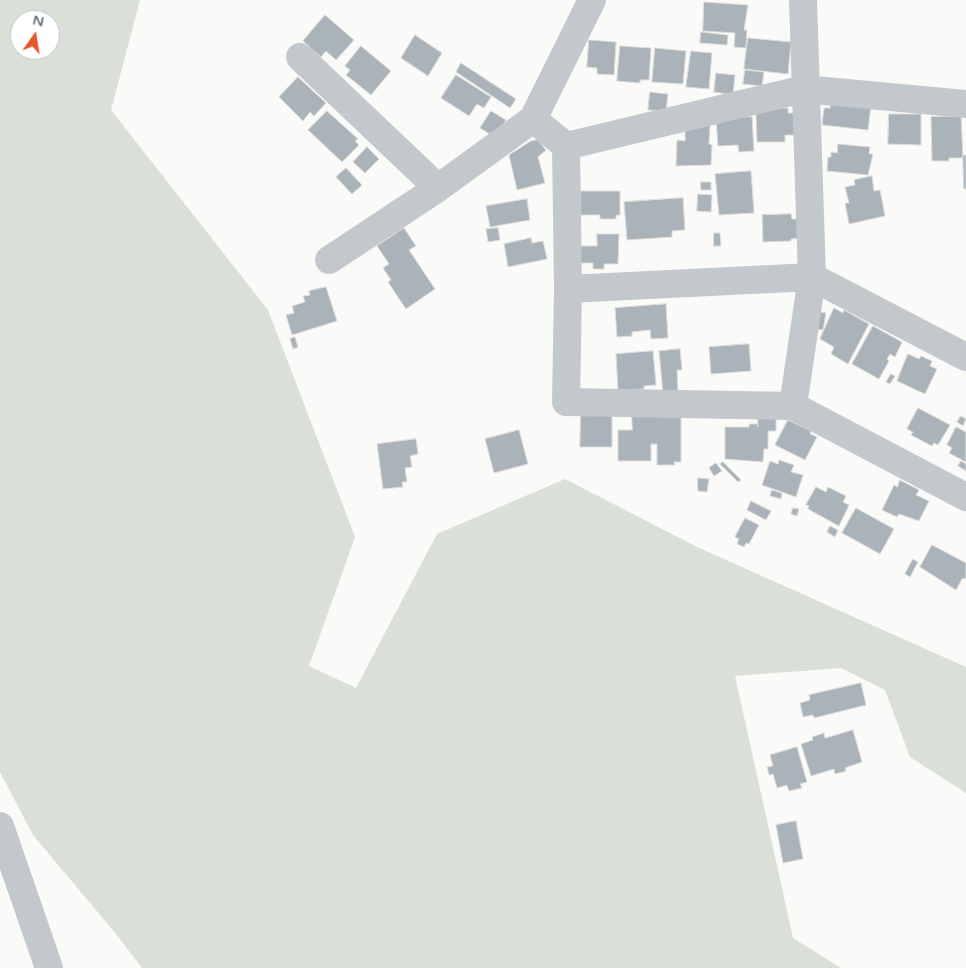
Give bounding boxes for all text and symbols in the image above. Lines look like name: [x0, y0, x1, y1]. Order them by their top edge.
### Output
north arrow: [10, 10, 60, 60]
text: N: [31, 11, 46, 30]

